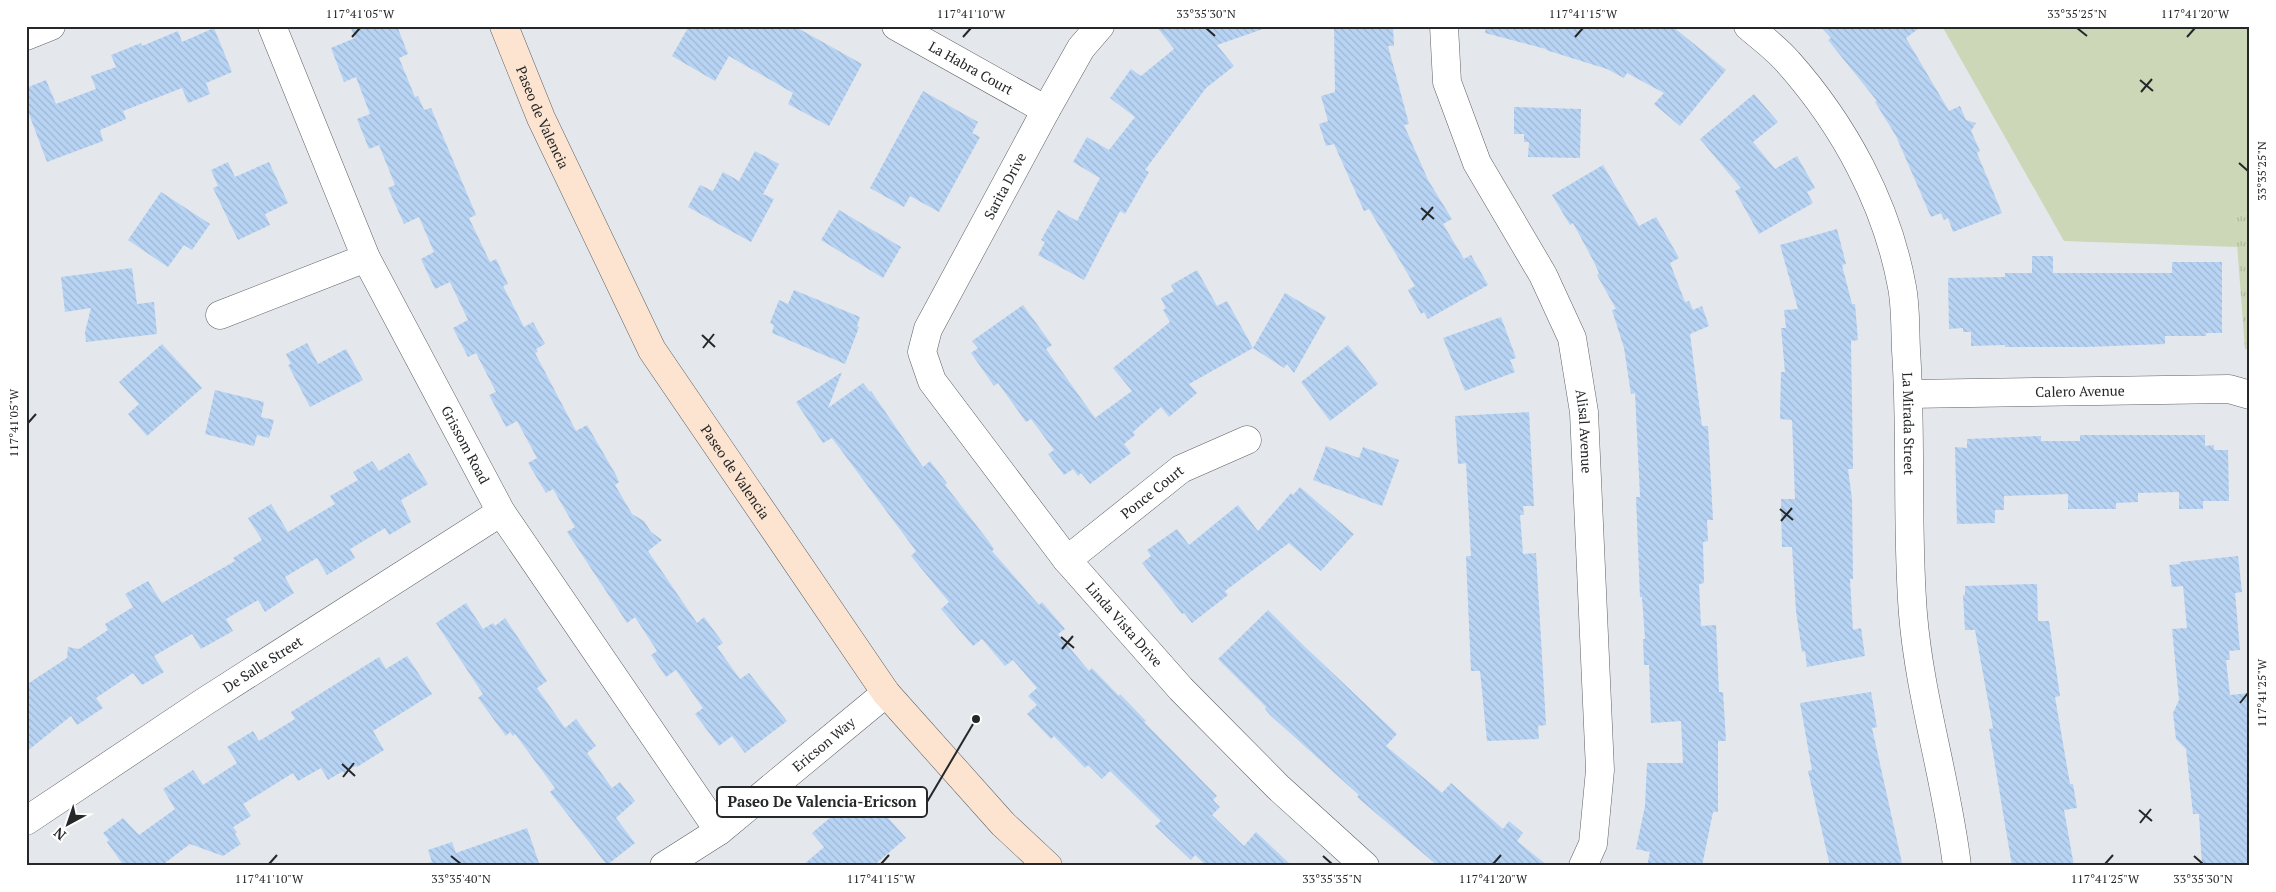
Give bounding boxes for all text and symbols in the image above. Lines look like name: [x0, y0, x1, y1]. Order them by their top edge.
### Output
text: 117°41'05"W: [326, 6, 395, 21]
text: 117°41'10"W: [937, 6, 1006, 21]
text: 33°35'30"N: [1176, 6, 1236, 21]
text: 117°41'15"W: [1549, 6, 1618, 21]
text: 33°35'25"N: [2047, 6, 2107, 21]
text: 117°41'20"W: [2161, 6, 2230, 21]
street label: La Habra Court: [926, 36, 1018, 99]
street label: Paseo de Valencia: [512, 63, 574, 172]
text: 33°35'25"N: [2254, 141, 2269, 201]
street label: Sarita Drive: [979, 149, 1030, 223]
street label: La Mirada Street: [1898, 372, 1919, 476]
street label: Calero Avenue: [2035, 381, 2125, 401]
text: 117°41'05"W: [6, 388, 21, 457]
street label: Alisal Avenue: [1571, 388, 1597, 474]
street label: Grissom Road: [437, 402, 494, 487]
street label: Paseo de Valencia: [697, 421, 775, 523]
street label: Ponce Court: [1116, 460, 1188, 523]
street label: Linda Vista Drive: [1082, 578, 1167, 671]
street label: De Salle Street: [219, 631, 307, 697]
text: 117°41'25"W: [2254, 658, 2269, 727]
street label: Ericson Way: [788, 712, 859, 776]
callout: Paseo De Valencia-Ericson: [717, 787, 927, 817]
text: Paseo De Valencia-Ericson: [727, 791, 917, 811]
north arrow: [42, 800, 92, 850]
text: N: [49, 823, 69, 845]
text: 117°41'10"W: [235, 871, 304, 886]
text: 33°35'40"N: [431, 871, 491, 886]
text: 117°41'15"W: [847, 871, 916, 886]
text: 33°35'35"N: [1302, 871, 1362, 886]
text: 117°41'20"W: [1459, 871, 1528, 886]
text: 117°41'25"W: [2071, 871, 2140, 886]
text: 33°35'30"N: [2173, 871, 2233, 886]

